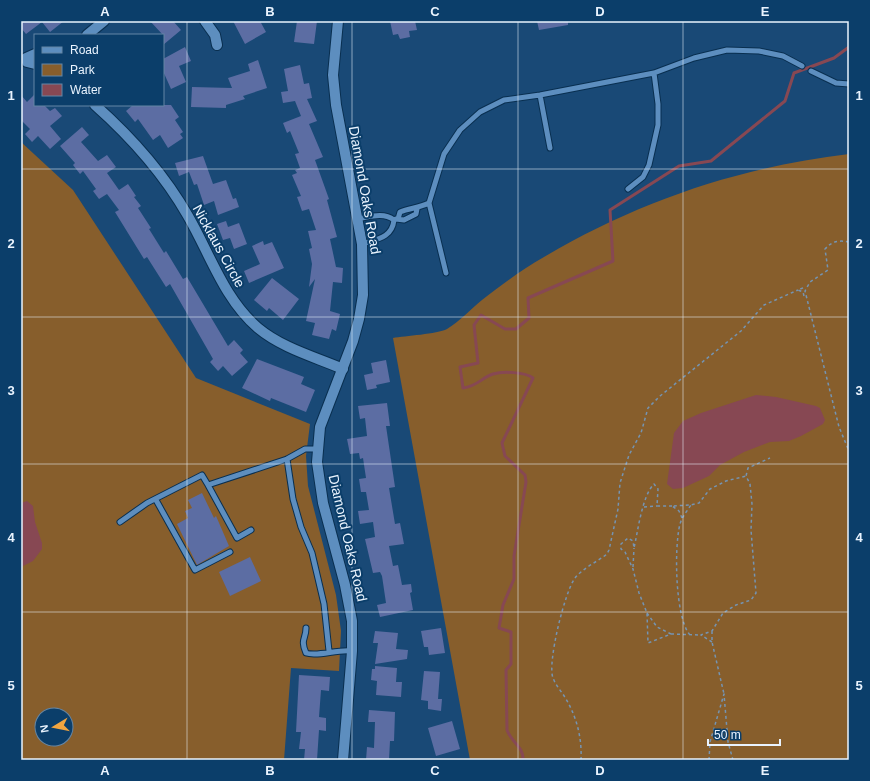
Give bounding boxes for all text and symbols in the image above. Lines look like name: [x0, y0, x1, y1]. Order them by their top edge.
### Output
text: A: [100, 4, 110, 19]
text: B: [265, 4, 275, 19]
text: C: [430, 4, 440, 19]
text: D: [595, 4, 605, 19]
text: E: [761, 4, 770, 19]
legend: [34, 34, 164, 106]
text: Road: [70, 43, 99, 57]
text: Park: [70, 63, 96, 77]
text: Water: [70, 83, 102, 97]
text: 1: [7, 88, 15, 103]
text: 1: [855, 88, 863, 103]
street label: Diamond Oaks Road: [346, 125, 384, 255]
street label: Nicklaus Circle: [190, 202, 249, 291]
text: 2: [7, 236, 15, 251]
text: 2: [855, 236, 863, 251]
text: 3: [7, 383, 15, 398]
text: 3: [855, 383, 863, 398]
street label: Diamond Oaks Road: [326, 473, 370, 603]
text: 4: [7, 530, 15, 545]
text: 4: [855, 530, 863, 545]
text: 5: [7, 678, 15, 693]
text: 5: [855, 678, 863, 693]
north arrow: [34, 707, 74, 747]
scale bar: [708, 721, 780, 747]
text: N: [38, 724, 51, 734]
text: 50 m: [714, 728, 741, 742]
text: A: [100, 763, 110, 778]
text: B: [265, 763, 275, 778]
text: C: [430, 763, 440, 778]
text: D: [595, 763, 605, 778]
text: E: [761, 763, 770, 778]

